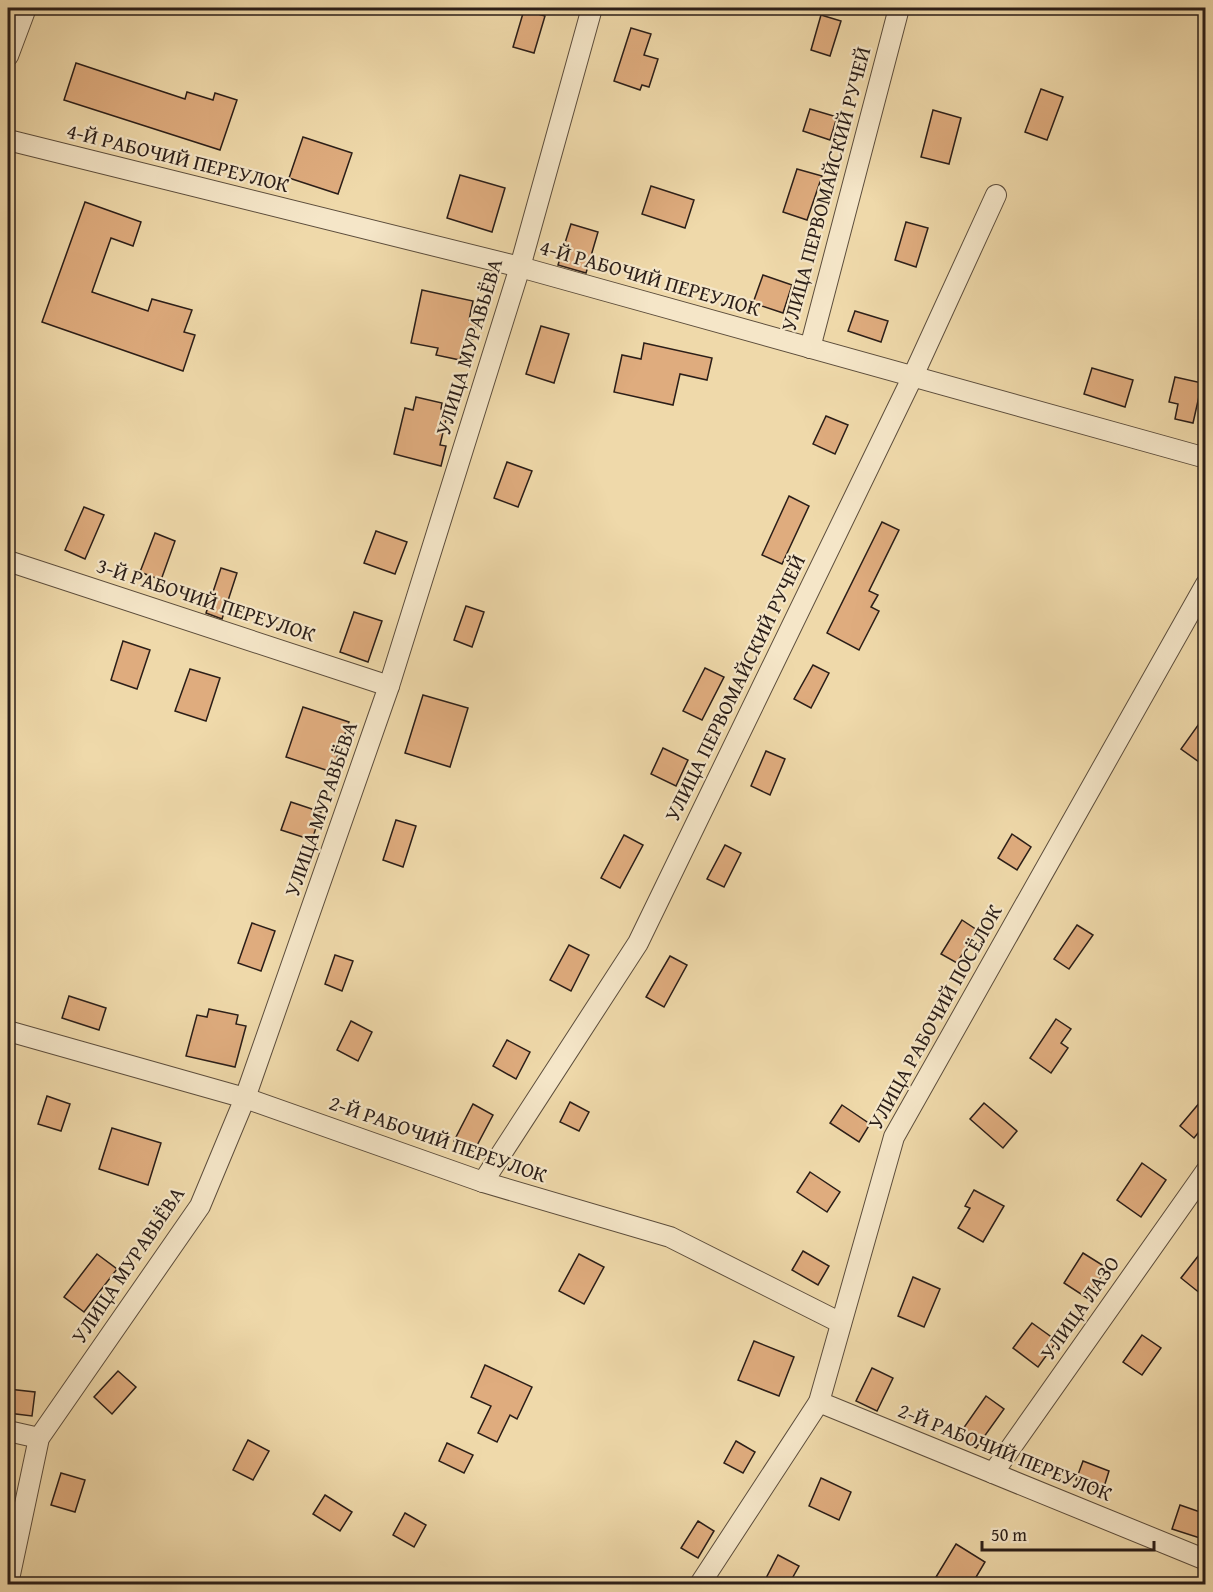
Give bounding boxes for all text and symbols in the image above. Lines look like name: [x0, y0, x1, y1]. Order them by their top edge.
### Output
street label: УЛИЦА ПЕРВОМАЙСКИЙ РУЧЕЙ: [773, 43, 878, 335]
street label: 4-Й РАБОЧИЙ ПЕРЕУЛОК: [64, 115, 293, 200]
street label: 4-Й РАБОЧИЙ ПЕРЕУЛОК: [536, 231, 764, 324]
street label: УЛИЦА МУРАВЬЁВА: [427, 254, 510, 439]
street label: 3-Й РАБОЧИЙ ПЕРЕУЛОК: [93, 549, 320, 650]
street label: УЛИЦА ПЕРВОМАЙСКИЙ РУЧЕЙ: [656, 549, 813, 827]
street label: УЛИЦА МУРАВЬЁВА: [276, 717, 365, 901]
street label: УЛИЦА РАБОЧИЙ ПОСЁЛОК: [860, 899, 1009, 1135]
street label: 2-Й РАБОЧИЙ ПЕРЕУЛОК: [325, 1087, 551, 1190]
street label: УЛИЦА МУРАВЬЁВА: [63, 1180, 192, 1349]
street label: УЛИЦА ЛАЗО: [1032, 1249, 1127, 1366]
street label: 2-Й РАБОЧИЙ ПЕРЕУЛОК: [894, 1394, 1117, 1509]
scale bar: [982, 1514, 1154, 1552]
text: 50 m: [991, 1521, 1027, 1548]

